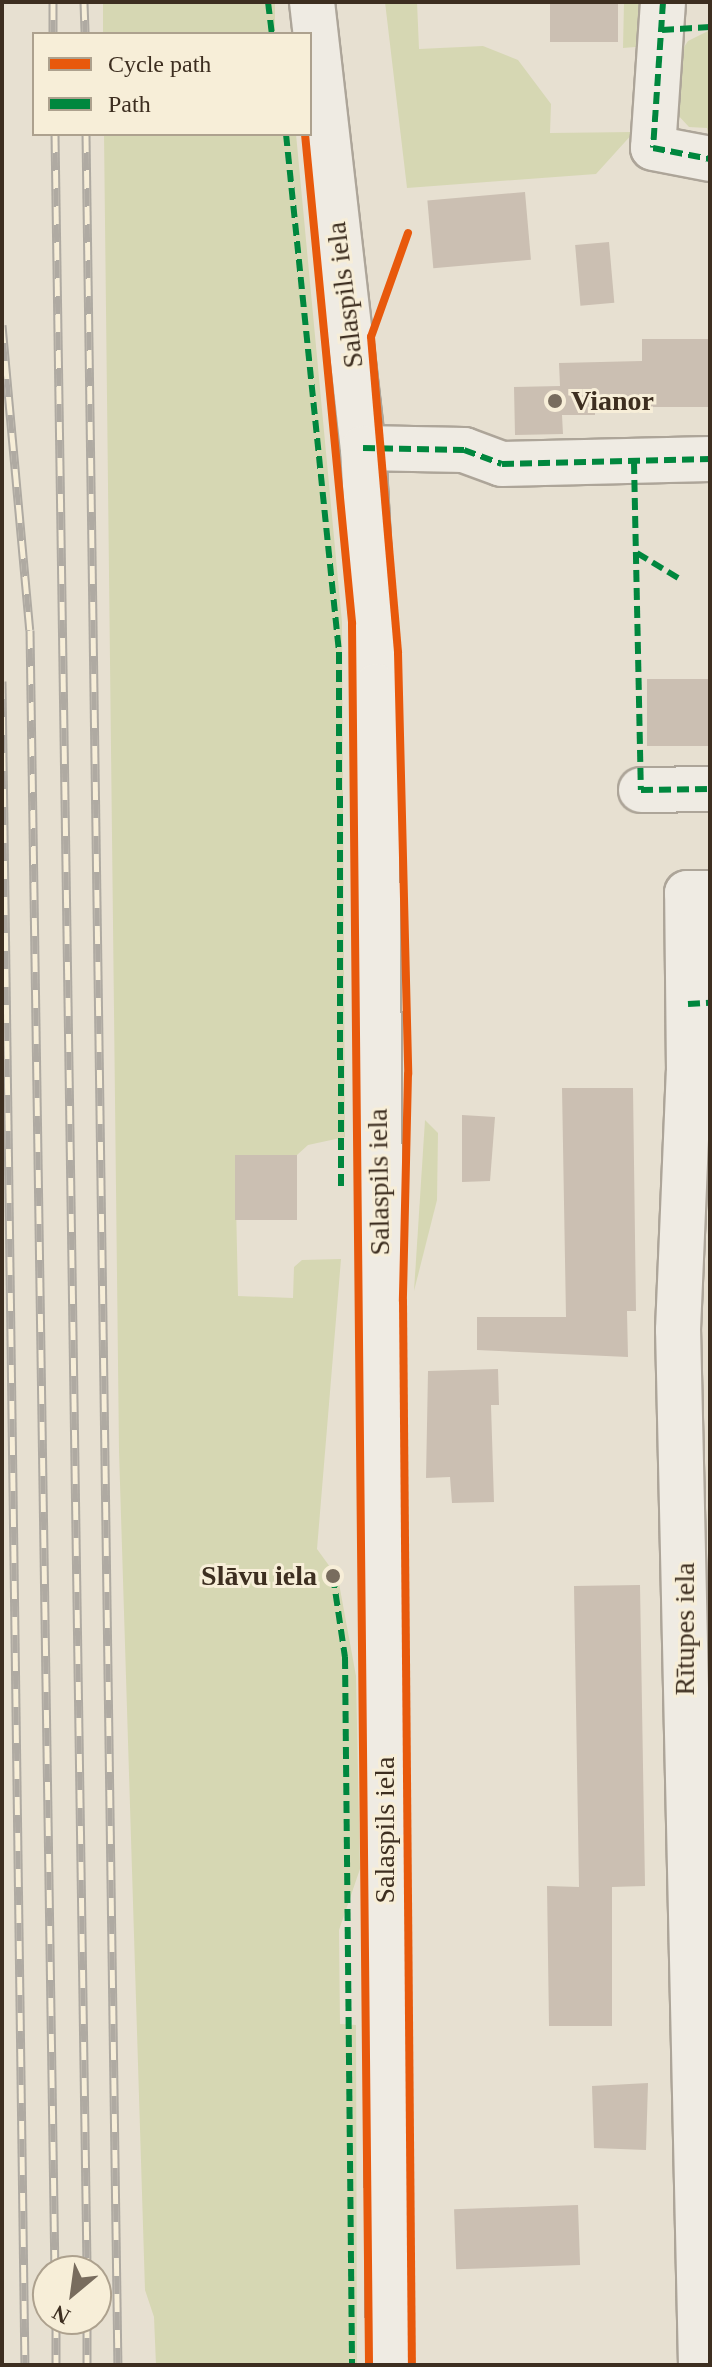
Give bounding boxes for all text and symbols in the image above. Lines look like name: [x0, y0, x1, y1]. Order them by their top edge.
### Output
legend: [32, 32, 312, 136]
text: Cycle path: [108, 51, 211, 77]
text: Path: [108, 91, 151, 117]
street label: Salaspils iela: [319, 220, 371, 370]
place label: Vianor: [571, 384, 654, 418]
marker: Vianor: [546, 392, 564, 410]
street label: Salaspils iela: [361, 1108, 397, 1256]
place label: Slāvu iela: [201, 1559, 317, 1593]
street label: Rītupes iela: [668, 1563, 702, 1695]
marker: Slāvu iela: [324, 1567, 342, 1585]
street label: Salaspils iela: [368, 1757, 402, 1903]
north arrow: [32, 2255, 112, 2335]
text: N: [48, 2300, 74, 2329]

